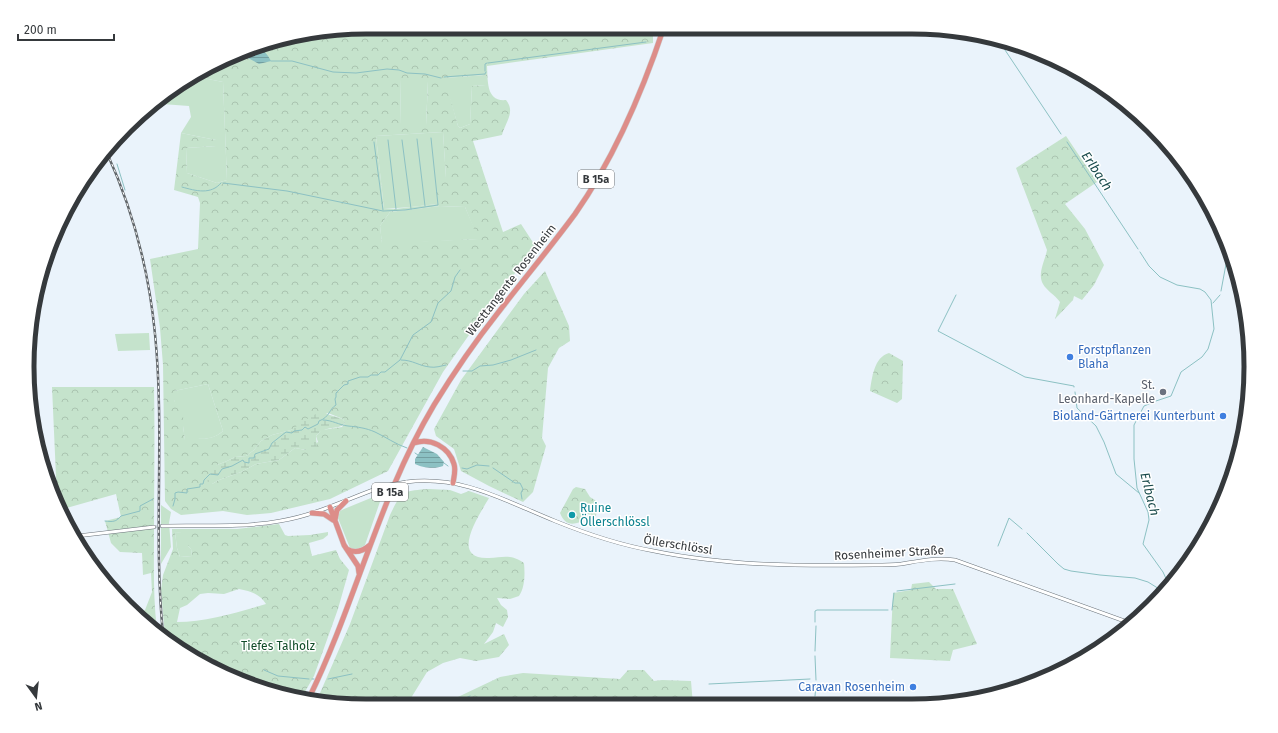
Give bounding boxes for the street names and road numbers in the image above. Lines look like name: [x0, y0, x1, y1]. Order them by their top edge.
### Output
road number: B 15a: [578, 170, 614, 188]
street label: Westtangente Rosenheim: [463, 221, 559, 339]
road number: B 15a: [372, 483, 408, 501]
street label: Öllerschlössl: [642, 531, 714, 557]
street label: Rosenheimer Straße: [834, 543, 944, 563]

